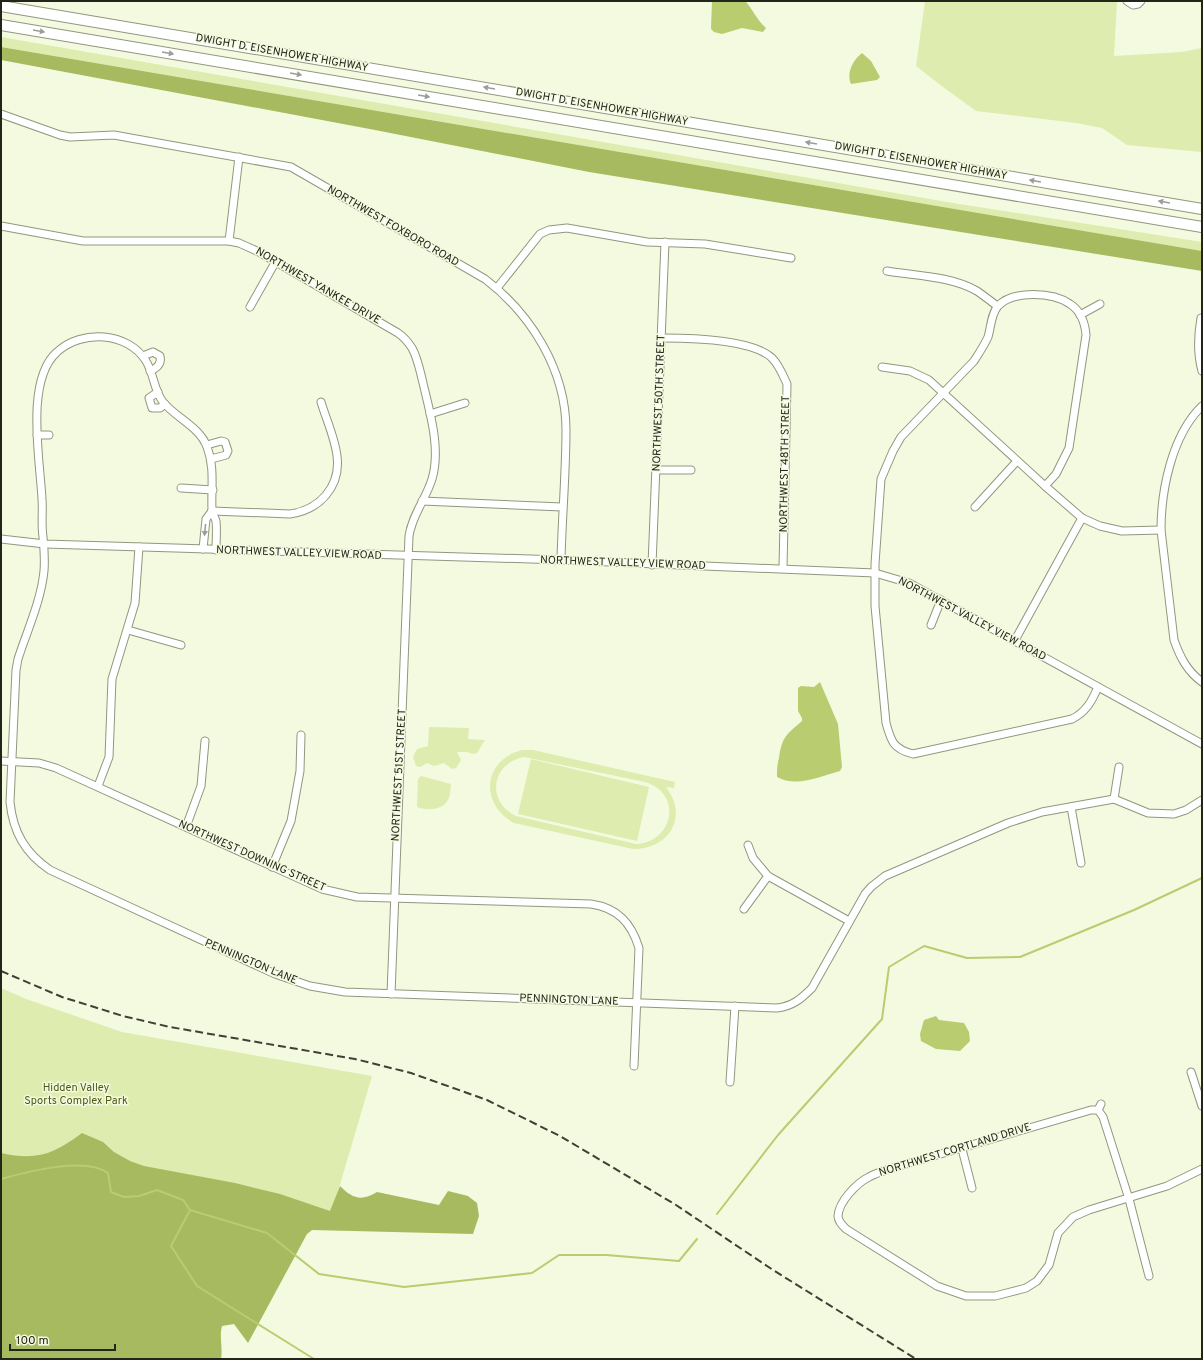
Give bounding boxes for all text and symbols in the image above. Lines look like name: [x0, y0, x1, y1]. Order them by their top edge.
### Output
one-way arrow: [33, 28, 46, 34]
street label: DWIGHT D. EISENHOWER HIGHWAY: [195, 31, 369, 75]
one-way arrow: [162, 50, 174, 56]
one-way arrow: [290, 72, 302, 78]
one-way arrow: [483, 85, 495, 91]
street label: DWIGHT D. EISENHOWER HIGHWAY: [515, 85, 689, 129]
one-way arrow: [418, 93, 430, 99]
one-way arrow: [804, 139, 817, 145]
street label: DWIGHT D. EISENHOWER HIGHWAY: [834, 139, 1008, 183]
one-way arrow: [1029, 177, 1041, 183]
street label: NORTHWEST FOXBORO ROAD: [324, 182, 462, 270]
one-way arrow: [1157, 199, 1170, 205]
street label: NORTHWEST YANKEE DRIVE: [253, 244, 383, 328]
street label: NORTHWEST 50TH STREET: [650, 334, 668, 472]
street label: NORTHWEST 48TH STREET: [777, 395, 793, 533]
one-way arrow: [202, 524, 209, 536]
street label: NORTHWEST VALLEY VIEW ROAD: [216, 543, 382, 563]
street label: NORTHWEST VALLEY VIEW ROAD: [540, 553, 706, 573]
street label: NORTHWEST VALLEY VIEW ROAD: [896, 574, 1048, 664]
street label: NORTHWEST 51ST STREET: [389, 708, 409, 842]
street label: NORTHWEST DOWNING STREET: [176, 817, 328, 895]
street label: PENNINGTON LANE: [203, 936, 299, 988]
street label: PENNINGTON LANE: [519, 991, 619, 1009]
park label: Hidden Valley Sports Complex Park: [24, 1081, 128, 1108]
street label: NORTHWEST CORTLAND DRIVE: [877, 1120, 1033, 1180]
scale bar: [10, 1326, 115, 1352]
text: 100 m: [16, 1333, 49, 1349]

